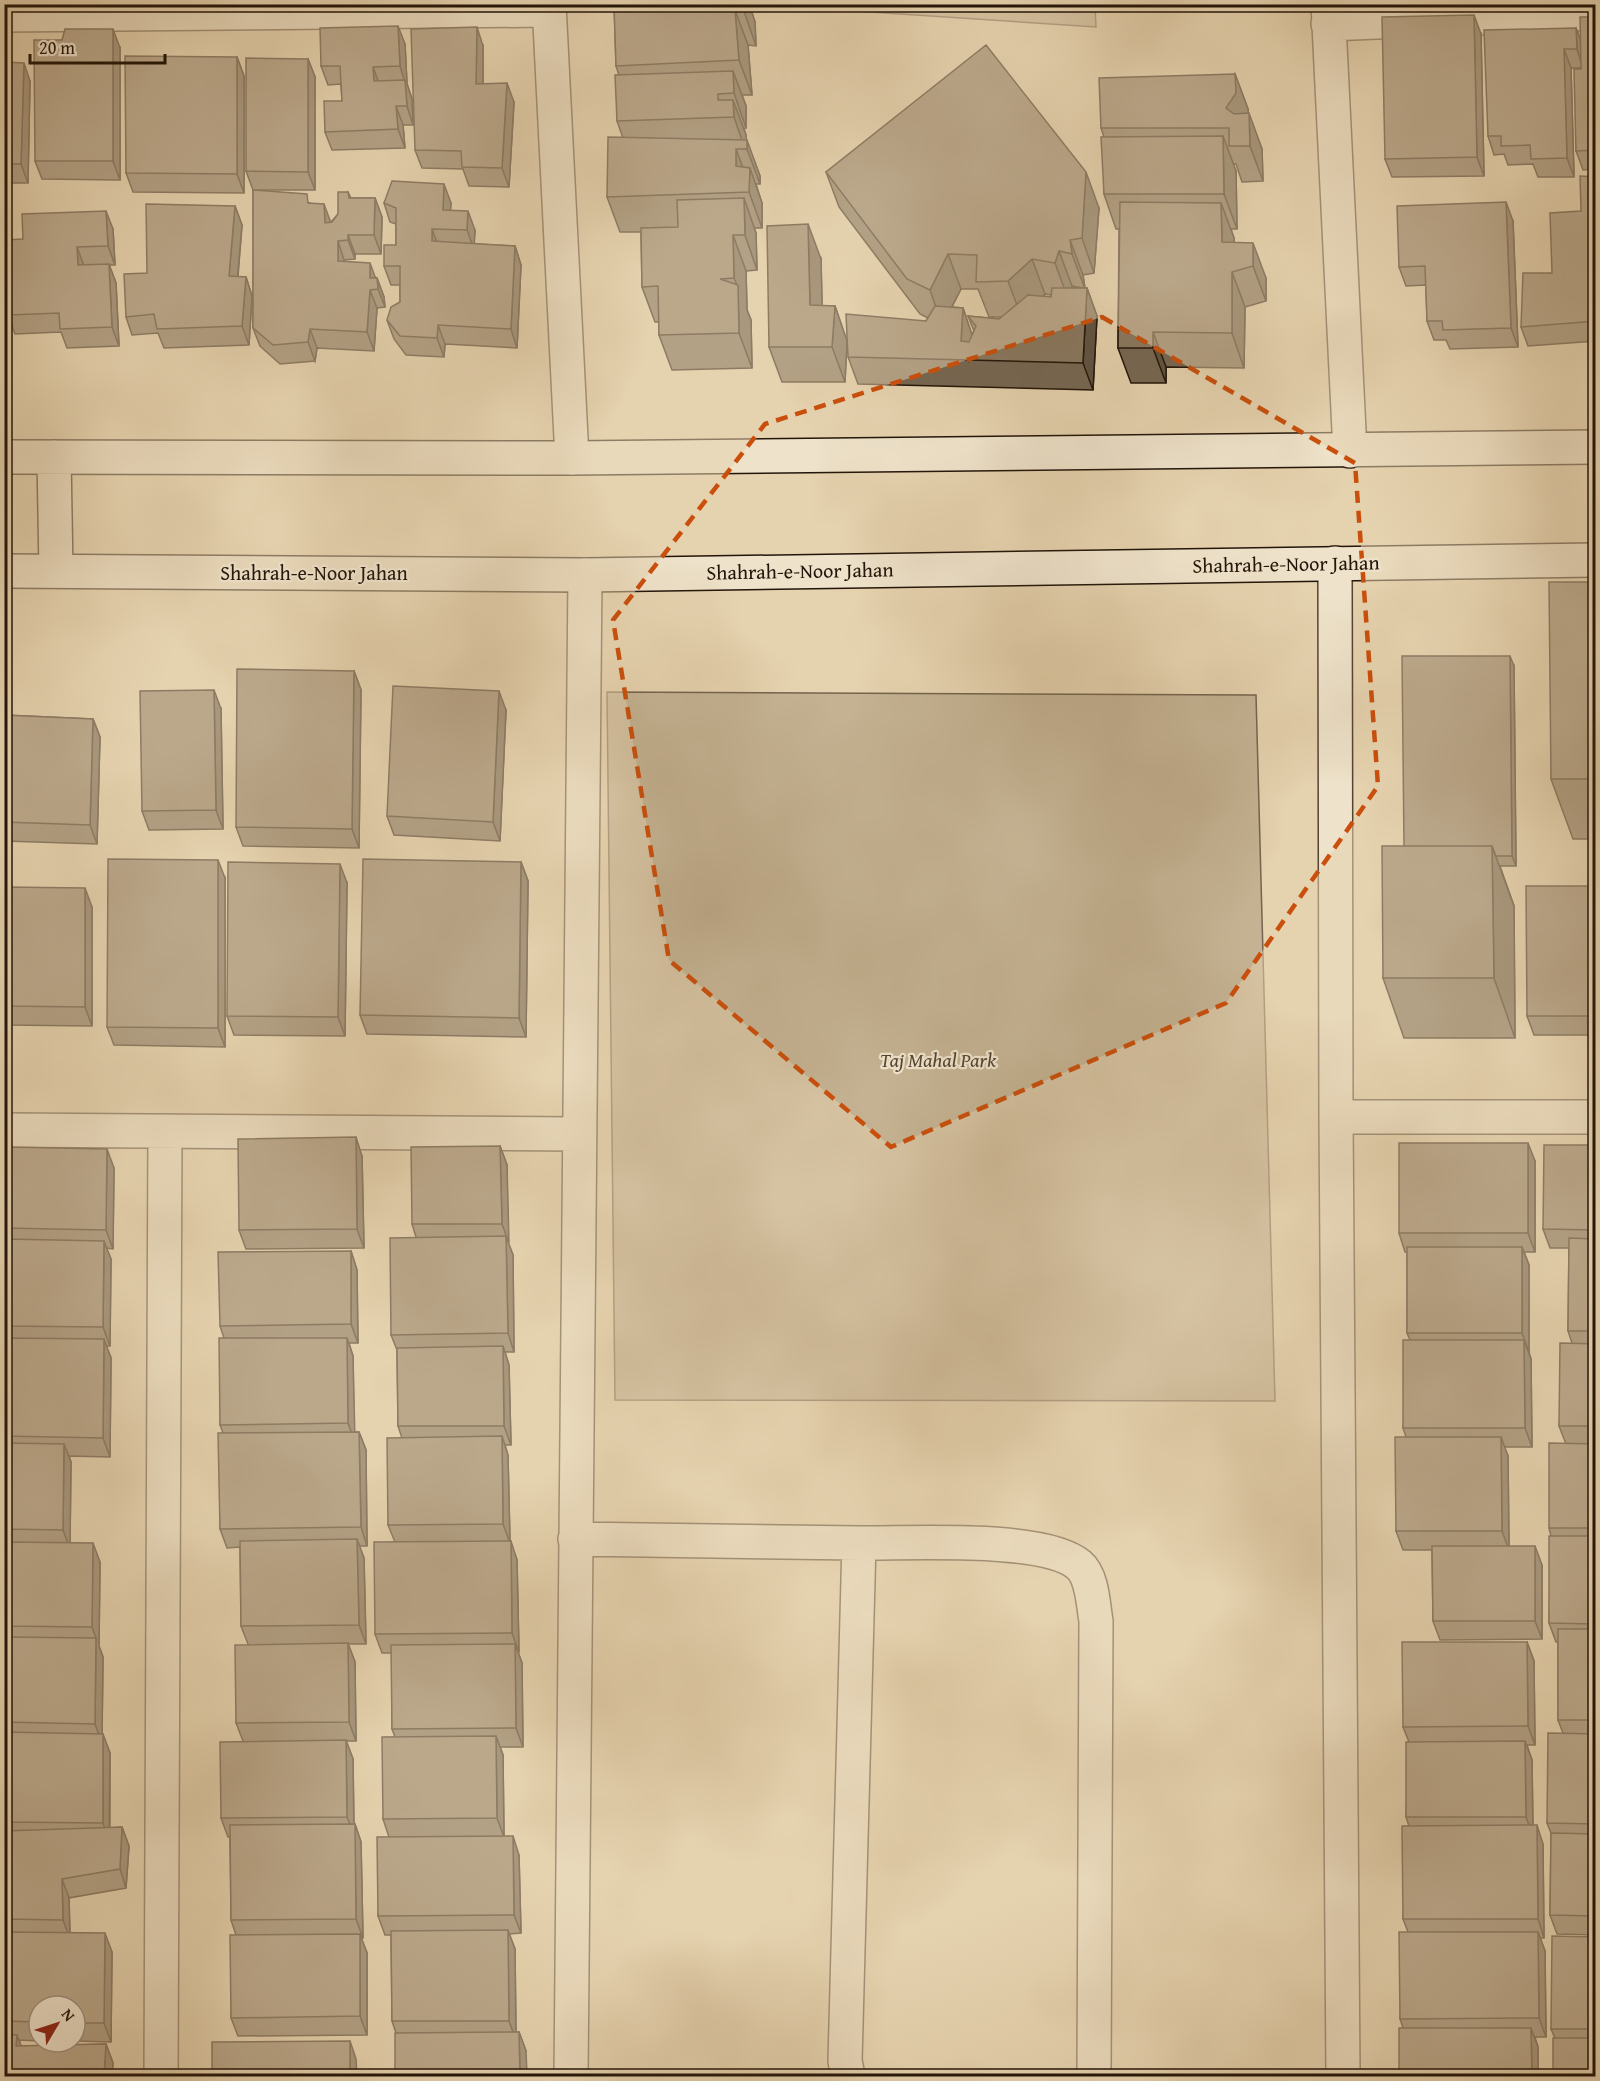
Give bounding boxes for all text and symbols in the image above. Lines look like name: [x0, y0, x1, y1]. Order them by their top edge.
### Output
scale bar: [30, 27, 165, 65]
text: 20 m: [39, 34, 75, 61]
street label: Shahrah-e-Noor Jahan: [1192, 547, 1380, 580]
street label: Shahrah-e-Noor Jahan: [706, 554, 894, 587]
street label: Shahrah-e-Noor Jahan: [220, 558, 408, 587]
park label: Taj Mahal Park: [880, 1045, 997, 1074]
north arrow: [27, 1994, 87, 2054]
text: N: [56, 2003, 82, 2027]

